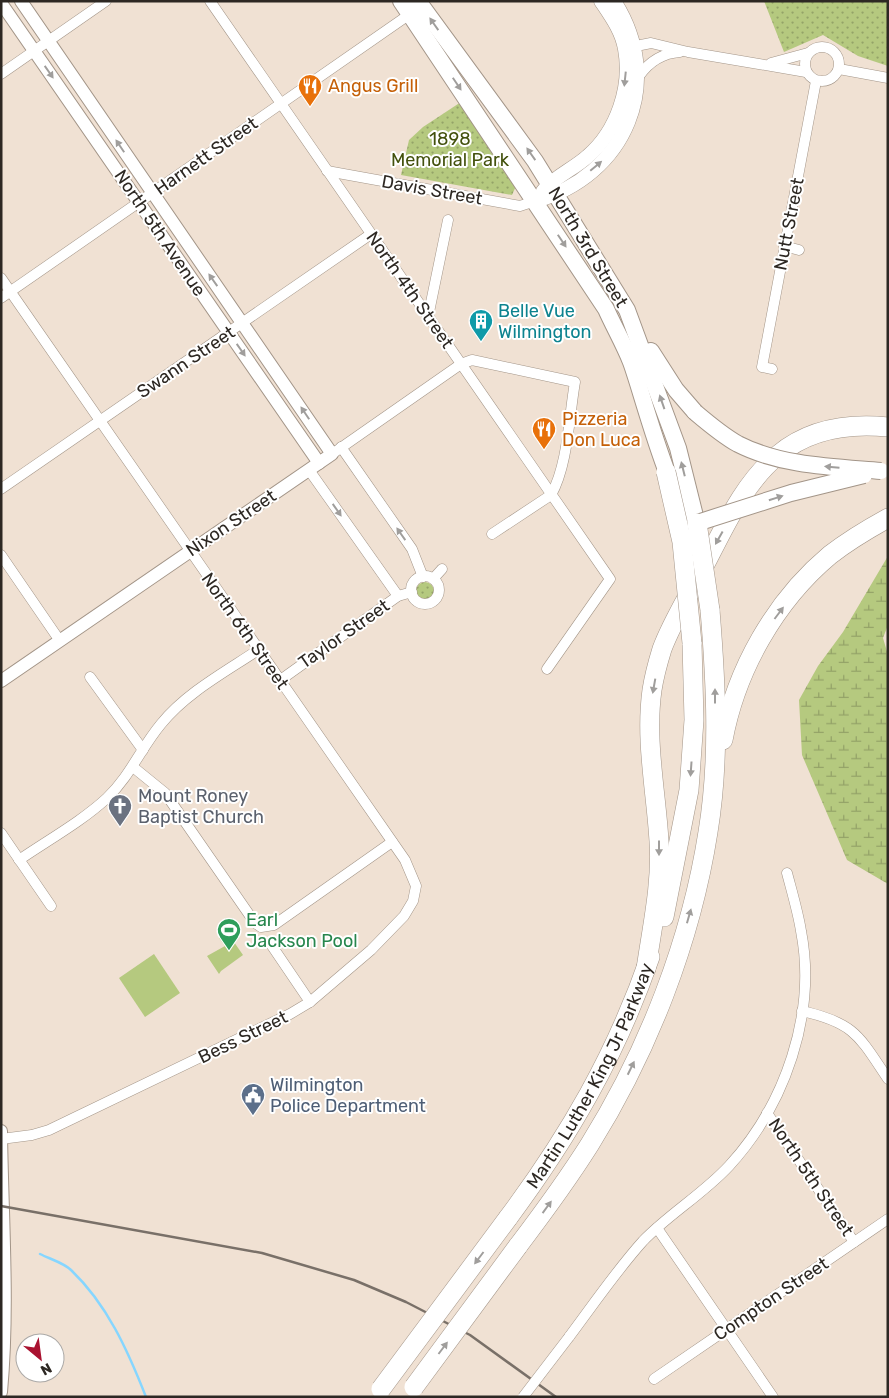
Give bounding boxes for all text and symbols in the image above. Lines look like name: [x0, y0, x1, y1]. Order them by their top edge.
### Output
one-way arrow: [429, 17, 439, 30]
one-way arrow: [44, 65, 54, 79]
one-way arrow: [621, 71, 629, 87]
restaurant icon: Angus Grill: [297, 73, 323, 107]
place label: Angus Grill: [328, 75, 418, 97]
one-way arrow: [452, 77, 462, 91]
street label: Harnett Street: [150, 112, 262, 200]
park label: 1898 Memorial Park: [391, 128, 510, 171]
one-way arrow: [115, 139, 125, 153]
one-way arrow: [525, 148, 536, 161]
one-way arrow: [590, 161, 602, 172]
street label: North 5th Avenue: [110, 166, 210, 300]
street label: Davis Street: [380, 170, 484, 210]
street label: Nutt Street: [769, 176, 809, 272]
street label: North 3rd Street: [543, 183, 633, 311]
street label: North 4th Street: [361, 227, 459, 353]
one-way arrow: [558, 235, 567, 248]
one-way arrow: [208, 273, 218, 286]
place label: Belle Vue Wilmington: [498, 300, 591, 343]
building icon: Belle Vue Wilmington: [468, 308, 494, 342]
street label: Swann Street: [133, 321, 239, 403]
one-way arrow: [236, 343, 246, 356]
one-way arrow: [658, 394, 665, 409]
one-way arrow: [300, 407, 310, 420]
place label: Pizzeria Don Luca: [562, 408, 641, 451]
restaurant icon: Pizzeria Don Luca: [531, 416, 557, 450]
one-way arrow: [679, 461, 687, 476]
one-way arrow: [824, 463, 840, 471]
street label: Nixon Street: [182, 485, 280, 561]
one-way arrow: [769, 494, 784, 501]
one-way arrow: [332, 503, 342, 517]
one-way arrow: [396, 527, 406, 540]
one-way arrow: [715, 531, 723, 546]
street label: North 6th Street: [197, 568, 293, 694]
street label: Taylor Street: [294, 595, 394, 673]
one-way arrow: [774, 606, 784, 620]
one-way arrow: [649, 678, 657, 694]
one-way arrow: [711, 688, 719, 704]
one-way arrow: [686, 761, 694, 777]
place label: Mount Roney Baptist Church: [138, 785, 264, 828]
church icon: Mount Roney Baptist Church: [107, 793, 133, 827]
one-way arrow: [655, 840, 663, 856]
place label: Earl Jackson Pool: [246, 909, 358, 952]
one-way arrow: [685, 909, 693, 924]
sports icon: Earl Jackson Pool: [216, 917, 242, 951]
street label: Martin Luther King Jr Parkway: [522, 960, 658, 1193]
street label: Bess Street: [195, 1006, 291, 1068]
one-way arrow: [627, 1061, 635, 1075]
place label: Wilmington Police Department: [270, 1074, 426, 1117]
public building icon: Wilmington Police Department: [240, 1082, 266, 1116]
street label: North 5th Street: [764, 1114, 858, 1240]
one-way arrow: [542, 1201, 553, 1214]
one-way arrow: [474, 1251, 484, 1265]
street label: Compton Street: [709, 1253, 833, 1345]
north arrow: [15, 1333, 65, 1383]
one-way arrow: [438, 1341, 448, 1355]
text: N: [38, 1359, 55, 1379]

